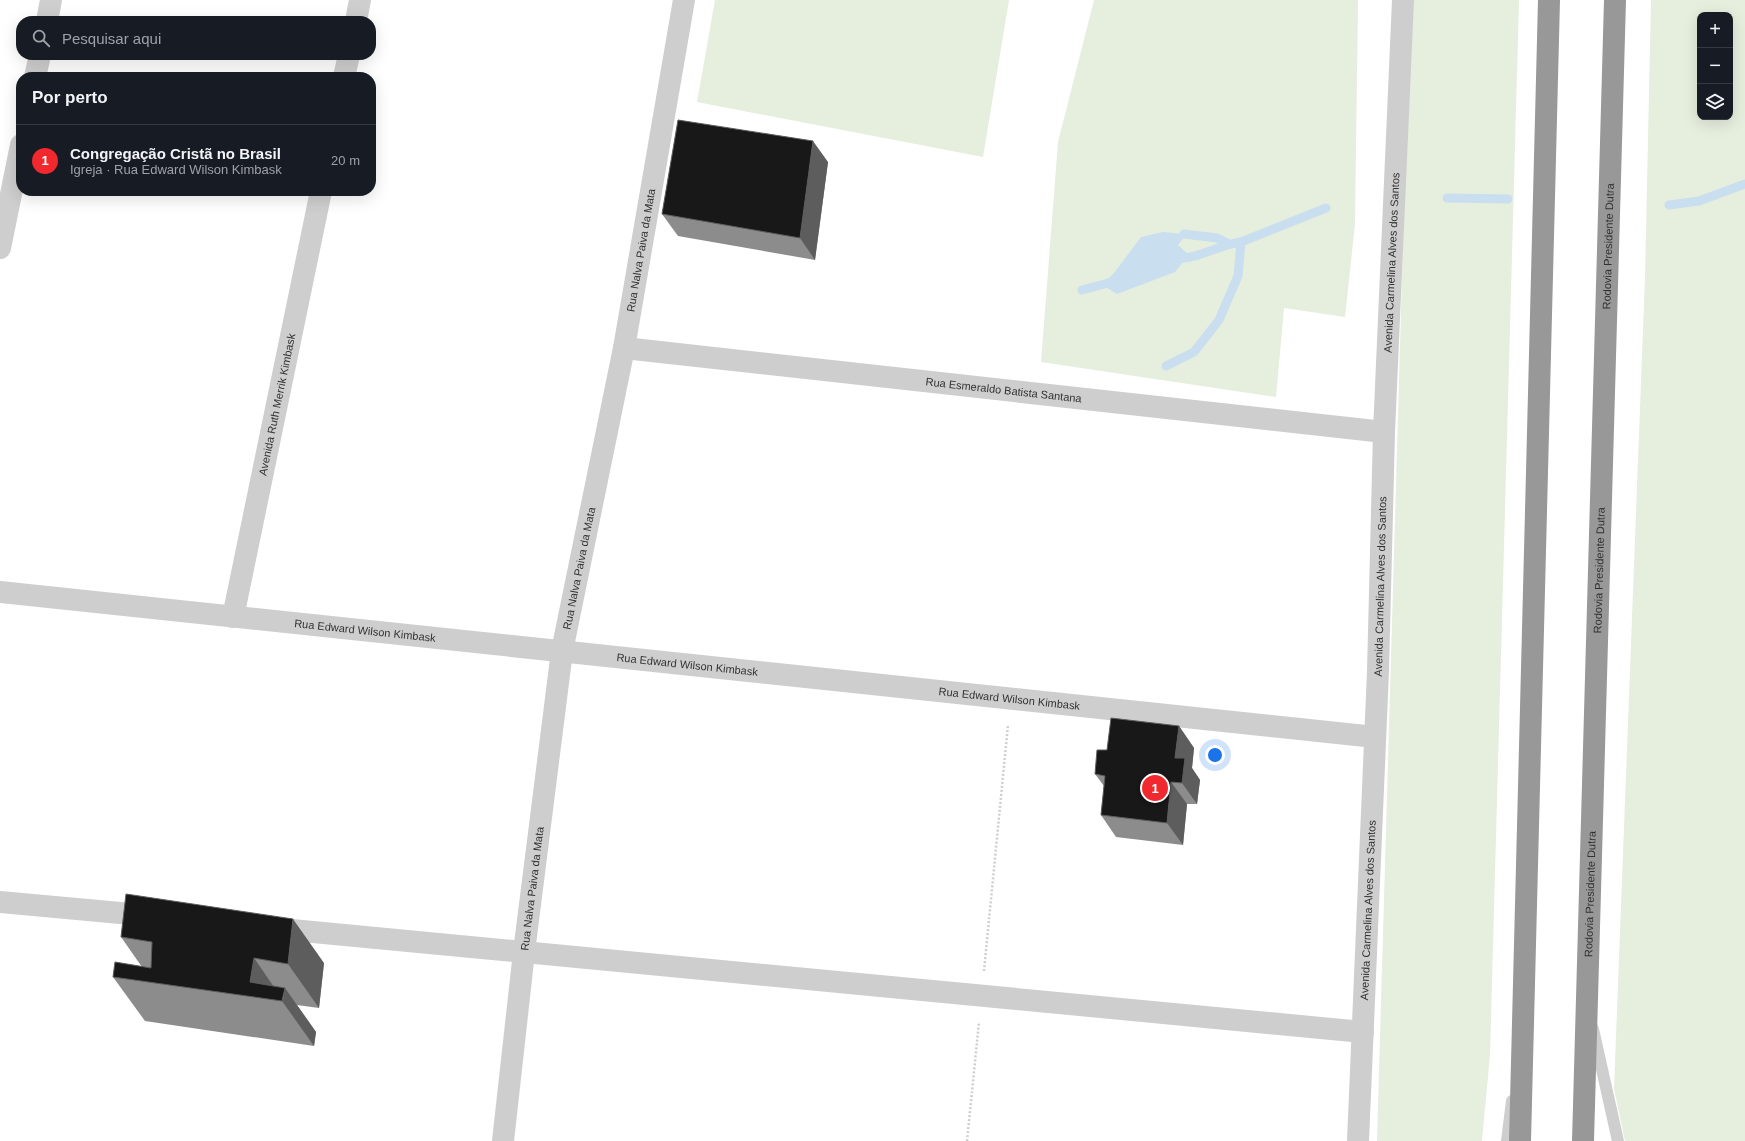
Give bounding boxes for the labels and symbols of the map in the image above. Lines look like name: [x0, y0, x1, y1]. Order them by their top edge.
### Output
street label: Avenida Carmelina Alves dos Santos: [1381, 172, 1401, 353]
street label: Rodovia Presidente Dutra: [1600, 182, 1616, 310]
street label: Rua Nalva Paiva da Mata: [624, 187, 658, 313]
street label: Avenida Ruth Merrik Kimbask: [256, 332, 298, 477]
street label: Rua Esmeraldo Batista Santana: [925, 375, 1083, 405]
street label: Avenida Carmelina Alves dos Santos: [1372, 496, 1388, 677]
street label: Rua Nalva Paiva da Mata: [561, 505, 598, 631]
street label: Rodovia Presidente Dutra: [1591, 506, 1607, 633]
street label: Rua Edward Wilson Kimbask: [294, 617, 437, 644]
street label: Rua Edward Wilson Kimbask: [616, 651, 759, 678]
street label: Rua Edward Wilson Kimbask: [938, 685, 1081, 712]
your location: [1205, 745, 1225, 765]
pin: 1: [1142, 773, 1168, 803]
street label: Avenida Carmelina Alves dos Santos: [1358, 819, 1378, 1001]
street label: Rua Nalva Paiva da Mata: [518, 825, 546, 951]
street label: Rodovia Presidente Dutra: [1582, 830, 1598, 957]

